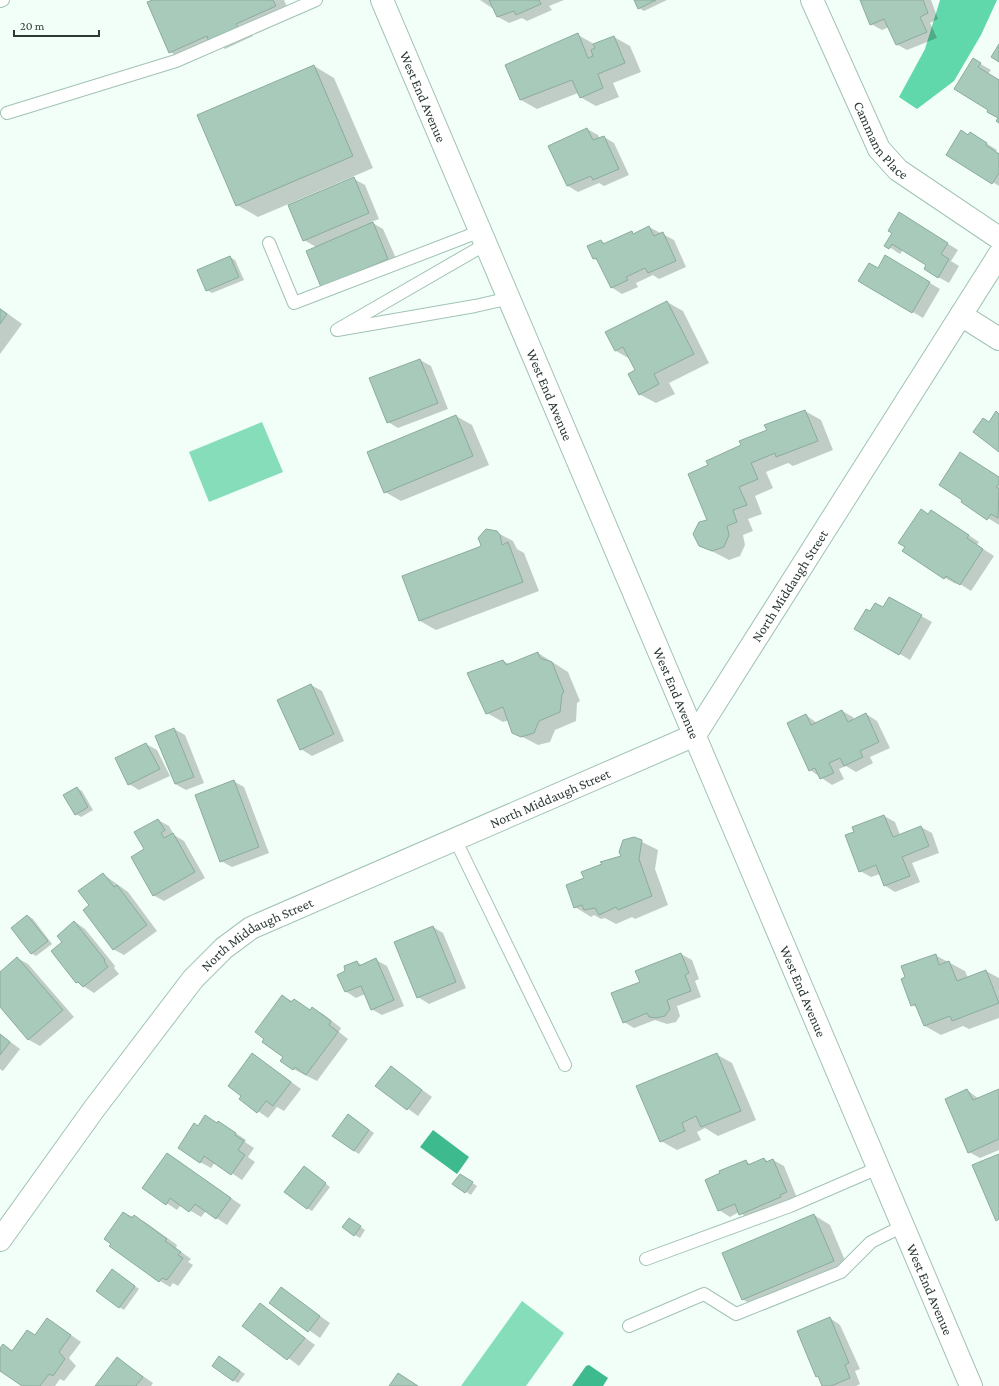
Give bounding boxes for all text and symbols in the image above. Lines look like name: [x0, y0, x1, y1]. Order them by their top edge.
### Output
scale bar: [14, 12, 99, 38]
text: 20 m: [20, 19, 45, 33]
street label: West End Avenue: [397, 49, 450, 145]
street label: Cammann Place: [851, 99, 911, 183]
street label: West End Avenue: [523, 347, 576, 443]
street label: North Middaugh Street: [748, 526, 831, 645]
street label: West End Avenue: [650, 645, 703, 741]
street label: North Middaugh Street: [487, 765, 613, 831]
street label: North Middaugh Street: [198, 894, 316, 974]
street label: West End Avenue: [777, 943, 830, 1039]
street label: West End Avenue: [903, 1241, 956, 1337]

